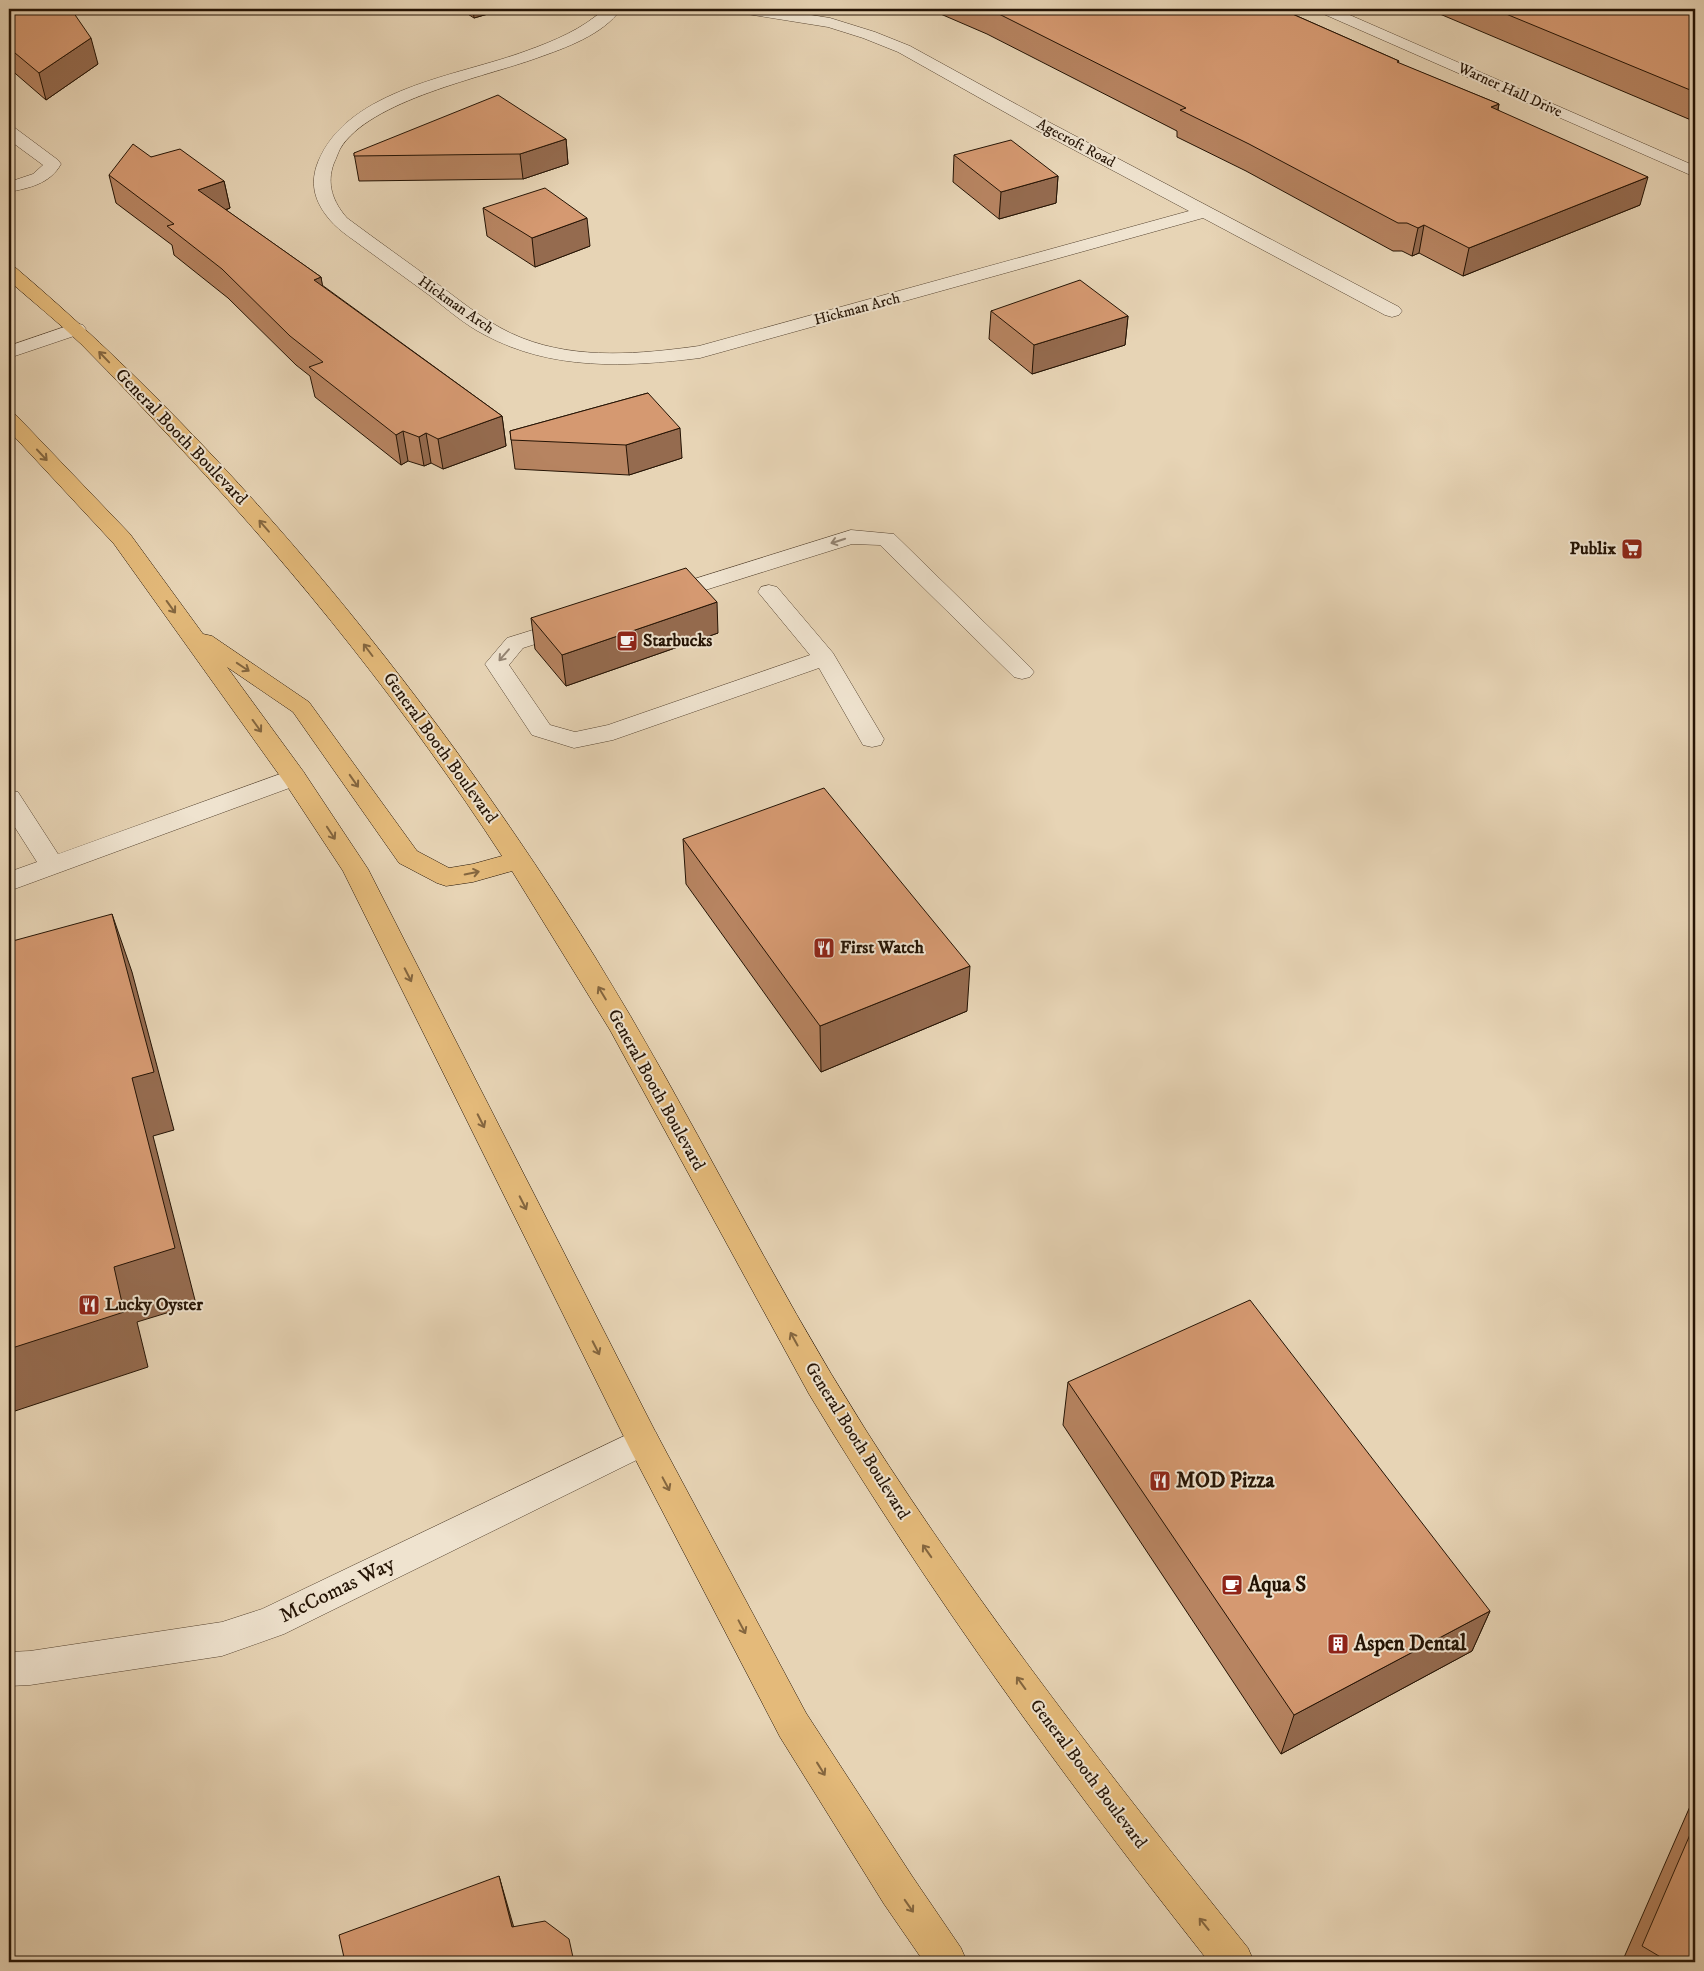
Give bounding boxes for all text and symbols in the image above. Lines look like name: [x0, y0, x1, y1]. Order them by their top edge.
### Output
street label: Warner Hall Drive: [1454, 58, 1565, 121]
street label: Agecroft Road: [1033, 114, 1119, 172]
street label: Hickman Arch: [414, 272, 498, 338]
street label: Hickman Arch: [812, 288, 902, 330]
one-way arrow: [98, 351, 110, 364]
street label: General Booth Boulevard: [110, 364, 252, 510]
one-way arrow: [36, 448, 48, 461]
one-way arrow: [258, 519, 270, 532]
one-way arrow: [831, 537, 846, 546]
supermarket icon: Publix: [1620, 537, 1644, 561]
place label: Publix: [1570, 538, 1616, 560]
one-way arrow: [166, 600, 176, 614]
cafe icon: Starbucks: [615, 629, 639, 653]
place label: Starbucks: [643, 630, 712, 652]
one-way arrow: [363, 644, 374, 657]
one-way arrow: [499, 649, 510, 662]
one-way arrow: [235, 662, 249, 672]
street label: General Booth Boulevard: [378, 668, 502, 828]
one-way arrow: [252, 719, 262, 733]
one-way arrow: [349, 774, 359, 788]
one-way arrow: [326, 825, 336, 839]
one-way arrow: [464, 867, 480, 877]
restaurant icon: First Watch: [812, 936, 836, 960]
place label: First Watch: [840, 937, 925, 959]
one-way arrow: [403, 968, 413, 983]
one-way arrow: [596, 987, 606, 1001]
street label: General Booth Boulevard: [602, 1005, 710, 1175]
one-way arrow: [476, 1113, 486, 1128]
one-way arrow: [518, 1195, 528, 1210]
restaurant icon: Lucky Oyster: [77, 1293, 101, 1317]
place label: Lucky Oyster: [105, 1294, 203, 1316]
one-way arrow: [789, 1332, 799, 1347]
one-way arrow: [591, 1340, 601, 1355]
street label: General Booth Boulevard: [800, 1358, 914, 1524]
place label: MOD Pizza: [1176, 1468, 1276, 1494]
restaurant icon: MOD Pizza: [1148, 1469, 1172, 1493]
one-way arrow: [661, 1476, 671, 1491]
one-way arrow: [922, 1544, 932, 1558]
street label: McComas Way: [275, 1550, 400, 1629]
place label: Aqua S: [1247, 1572, 1306, 1598]
cafe icon: Aqua S: [1220, 1573, 1244, 1597]
one-way arrow: [737, 1620, 747, 1635]
place label: Aspen Dental: [1353, 1631, 1467, 1657]
building icon: Aspen Dental: [1326, 1632, 1350, 1656]
one-way arrow: [1016, 1677, 1026, 1691]
street label: General Booth Boulevard: [1025, 1695, 1151, 1853]
one-way arrow: [816, 1762, 827, 1776]
one-way arrow: [904, 1899, 914, 1913]
one-way arrow: [1198, 1918, 1209, 1931]

